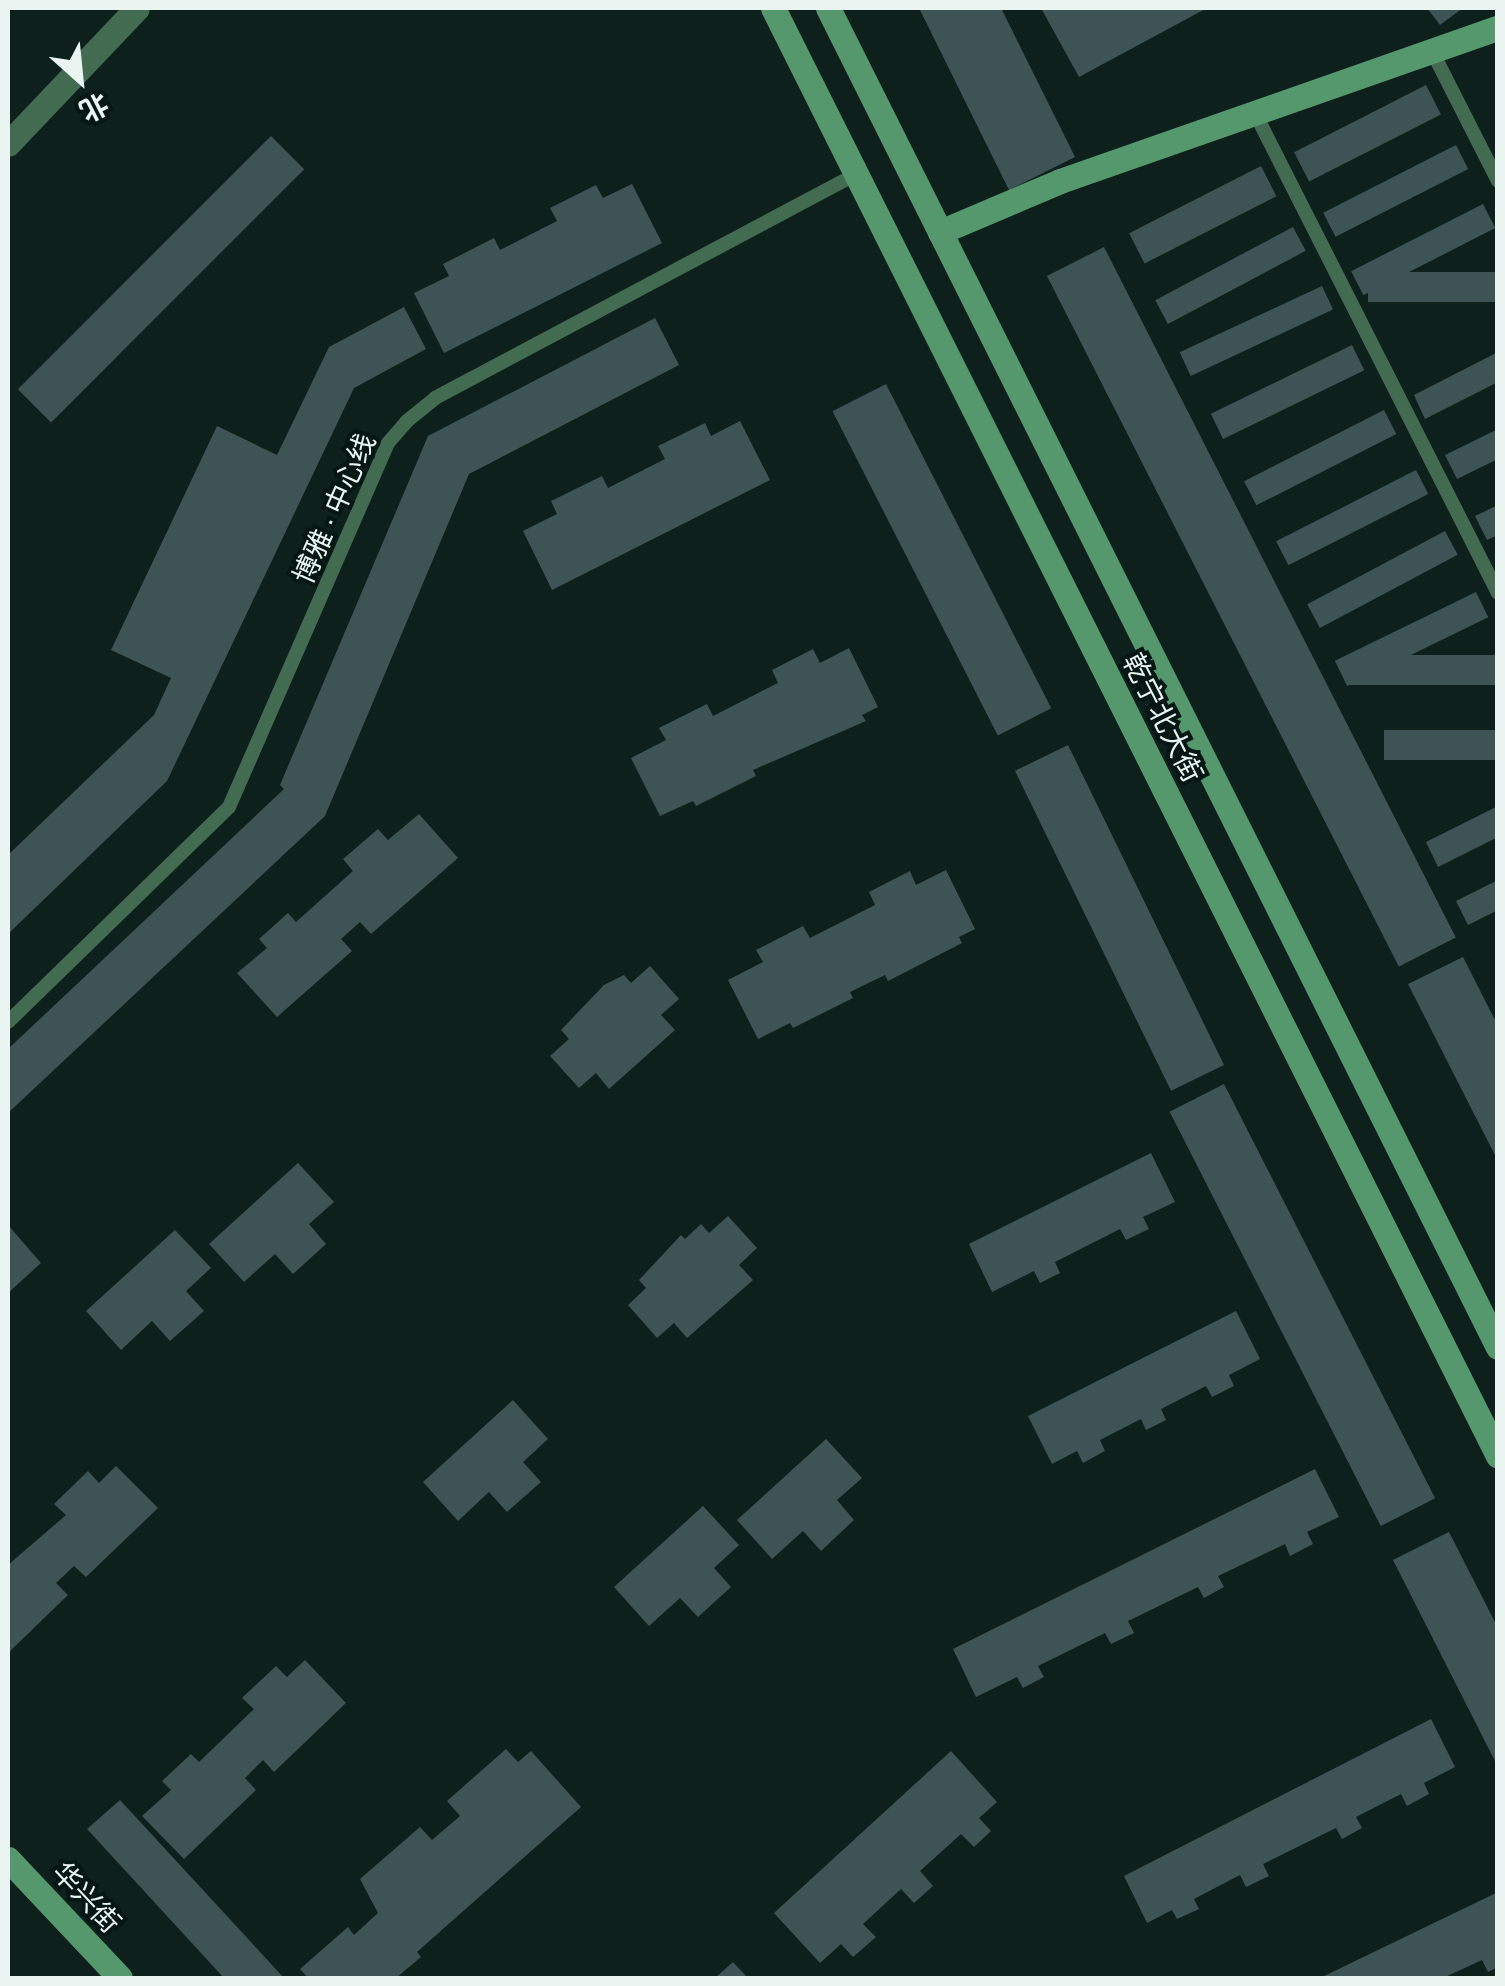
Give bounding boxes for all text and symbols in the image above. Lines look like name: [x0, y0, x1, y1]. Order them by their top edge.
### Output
north arrow: [30, 30, 130, 130]
text: 北: [73, 83, 115, 130]
street label: 博雅 · 中心线: [287, 429, 383, 589]
street label: 乾宁北大街: [1115, 648, 1209, 788]
street label: 华兴街: [45, 1856, 127, 1940]

